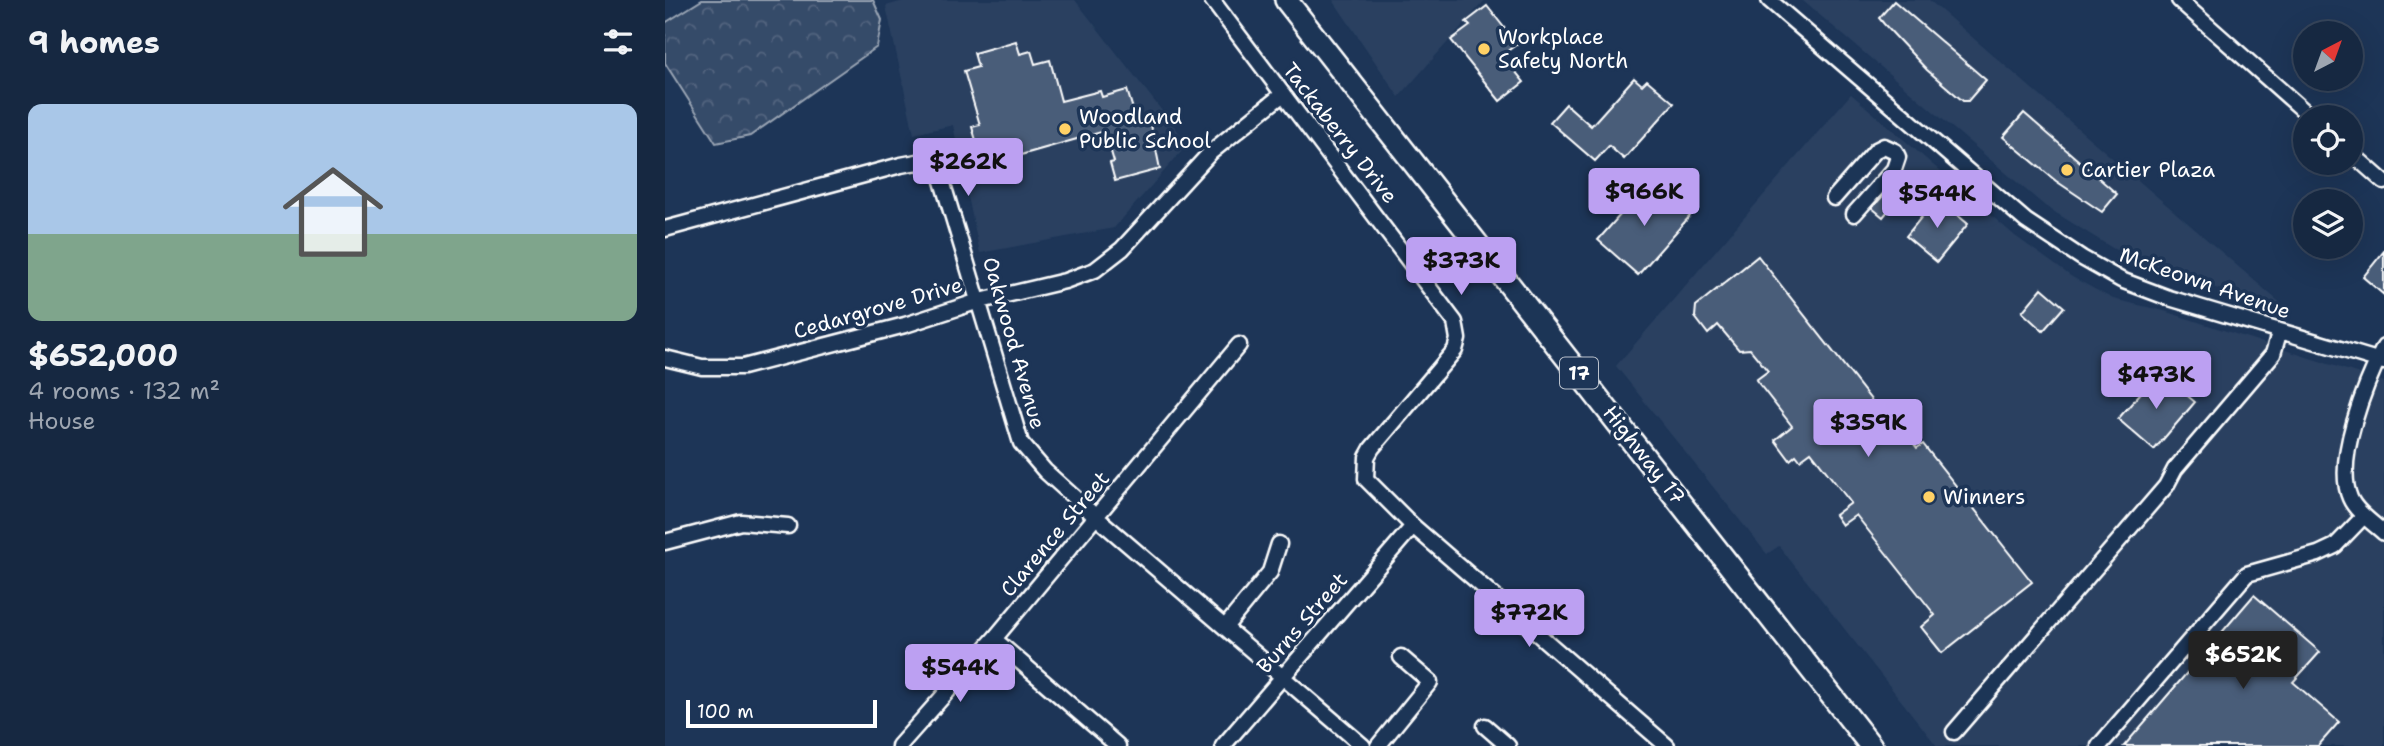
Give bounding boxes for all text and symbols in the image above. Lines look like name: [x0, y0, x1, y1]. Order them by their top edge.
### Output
north arrow: [2293, 21, 2363, 91]
map controls: [2293, 21, 2363, 259]
text: 9 homes: [28, 22, 160, 63]
icon: filters: [599, 23, 637, 61]
place label: Workplace Safety North: [1498, 23, 1628, 75]
marker: Workplace Safety North: [1476, 41, 1492, 57]
street label: Tackaberry Drive: [1276, 57, 1404, 209]
place label: Woodland Public School: [1079, 103, 1212, 155]
button: locate: [2293, 105, 2363, 175]
marker: Woodland Public School: [1057, 121, 1073, 137]
pin: $262K: [919, 138, 1017, 198]
text: $262K: [929, 146, 1007, 176]
icon: home: [270, 149, 396, 275]
place label: Cartier Plaza: [2081, 156, 2215, 184]
marker: Cartier Plaza: [2059, 162, 2075, 178]
pin: $966K: [1595, 168, 1693, 228]
pin: $544K: [1888, 170, 1986, 230]
text: $966K: [1604, 176, 1684, 206]
text: $544K: [1898, 178, 1976, 208]
button: layers: [2293, 189, 2363, 259]
pin: $373K: [1412, 238, 1510, 297]
street label: McKeown Avenue: [2116, 241, 2294, 325]
text: $373K: [1422, 245, 1500, 275]
street label: Oakwood Avenue: [976, 254, 1052, 432]
street label: Cedargrove Drive: [790, 270, 966, 346]
text: $652,000: [28, 335, 178, 376]
pin: $473K: [2107, 352, 2205, 411]
road number: 17: [1560, 358, 1598, 388]
text: $473K: [2117, 359, 2195, 389]
text: 4 rooms · 132 m²: [28, 376, 220, 406]
street label: Highway 17: [1597, 400, 1691, 510]
pin: $359K: [1819, 400, 1917, 459]
text: House: [28, 406, 96, 436]
text: $359K: [1829, 407, 1907, 437]
street label: Clarence Street: [994, 465, 1116, 603]
place label: Winners: [1943, 483, 2025, 511]
marker: Winners: [1921, 489, 1937, 505]
street label: Burns Street: [1250, 566, 1354, 680]
pin: $772K: [1480, 590, 1578, 649]
text: $772K: [1490, 597, 1568, 627]
pin: $652K: [2194, 632, 2292, 691]
text: $652K: [2204, 639, 2282, 669]
pin: $544K: [911, 644, 1009, 704]
text: $544K: [921, 652, 999, 682]
scale bar: [686, 697, 877, 729]
text: 100 m: [697, 699, 754, 724]

